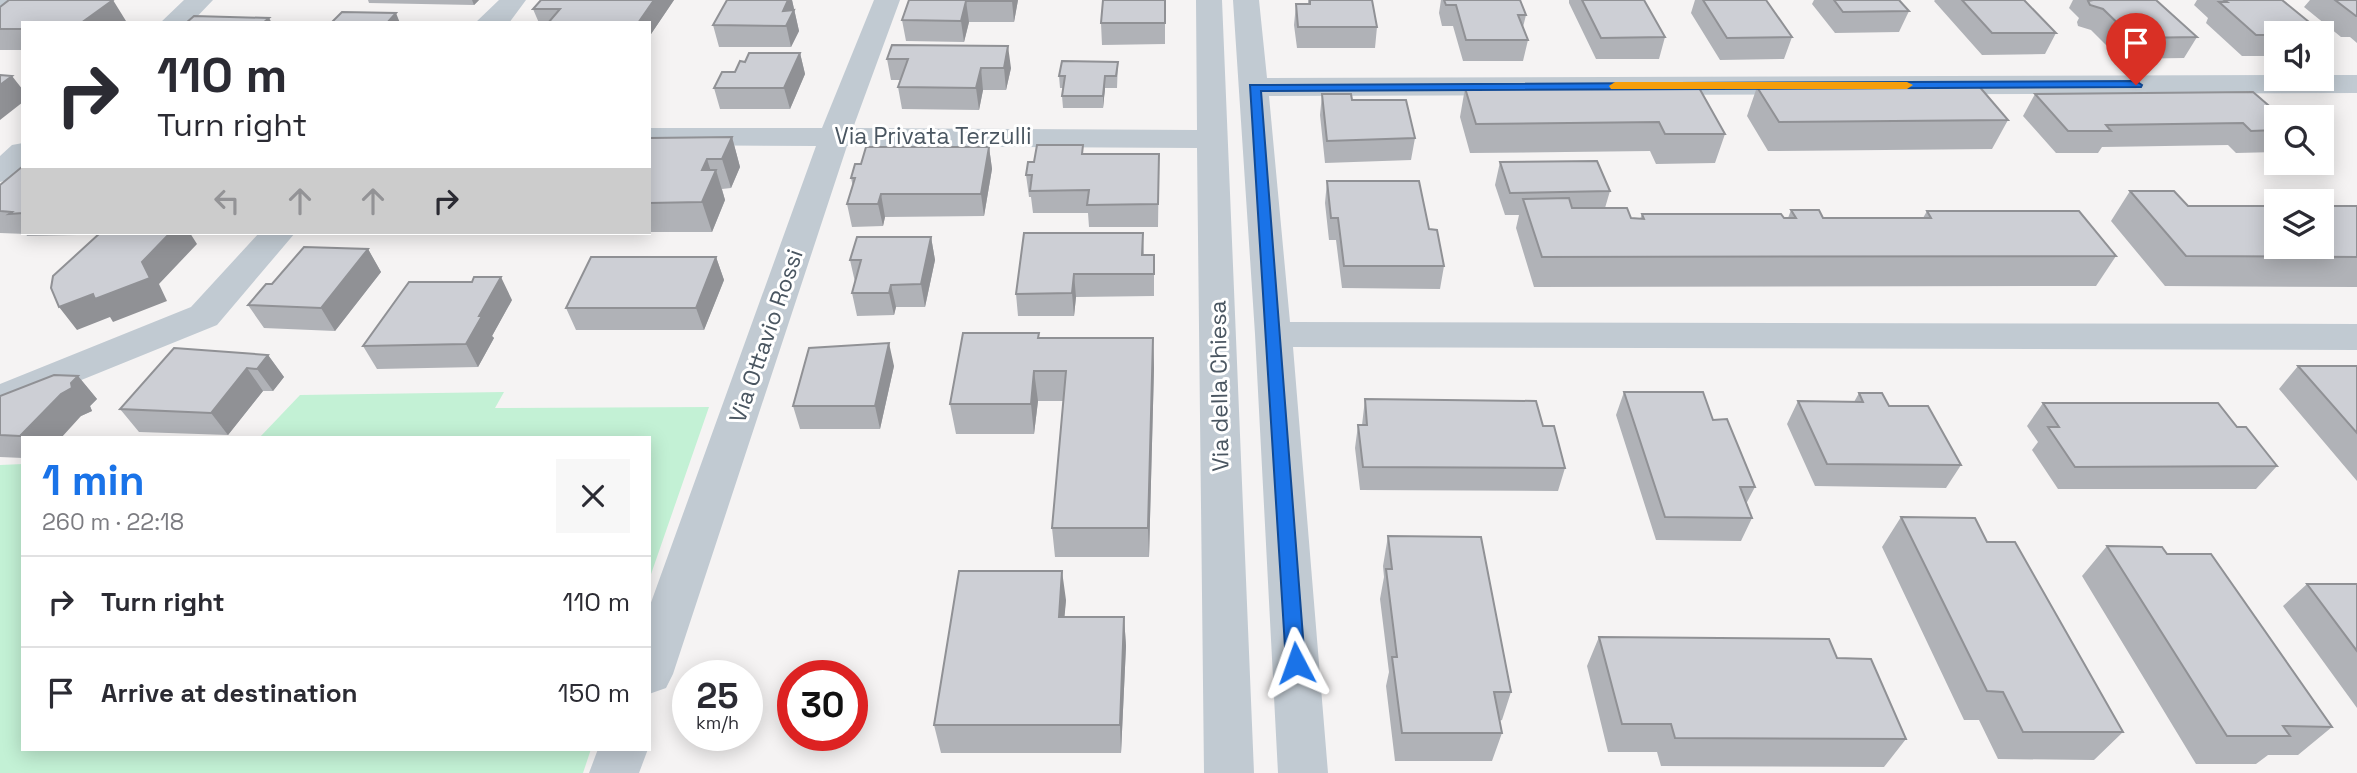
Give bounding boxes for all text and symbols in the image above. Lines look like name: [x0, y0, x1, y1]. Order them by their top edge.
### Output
pin: [2106, 13, 2166, 85]
map controls: [2264, 21, 2334, 259]
button: sound: [2264, 21, 2334, 91]
icon: arrive: [2117, 24, 2155, 62]
text: 110 m: [157, 44, 287, 106]
icon: right: [42, 49, 133, 140]
text: Turn right: [157, 105, 307, 145]
button: search: [2264, 105, 2334, 175]
street label: Via Privata Terzulli: [834, 121, 1032, 151]
icon: left: [208, 182, 246, 220]
icon: ahead: [281, 182, 319, 220]
icon: ahead: [354, 182, 392, 220]
icon: right: [427, 182, 465, 220]
button: layers: [2264, 189, 2334, 259]
street label: Via Ottavio Rossi: [722, 245, 810, 427]
street label: Via della Chiesa: [1203, 300, 1235, 472]
text: 1 min: [42, 454, 145, 507]
button: close: [556, 459, 630, 533]
text: 260 m · 22:18: [42, 507, 184, 537]
icon: right: [42, 583, 80, 621]
text: Turn right: [101, 585, 225, 619]
text: 110 m: [563, 585, 630, 619]
position arrow: [1259, 626, 1333, 700]
speed limit sign: 30: [777, 660, 868, 751]
icon: arrive: [42, 674, 80, 712]
text: 25: [697, 674, 738, 718]
text: Arrive at destination: [101, 676, 358, 710]
text: 150 m: [558, 676, 630, 710]
text: km/h: [696, 711, 739, 734]

